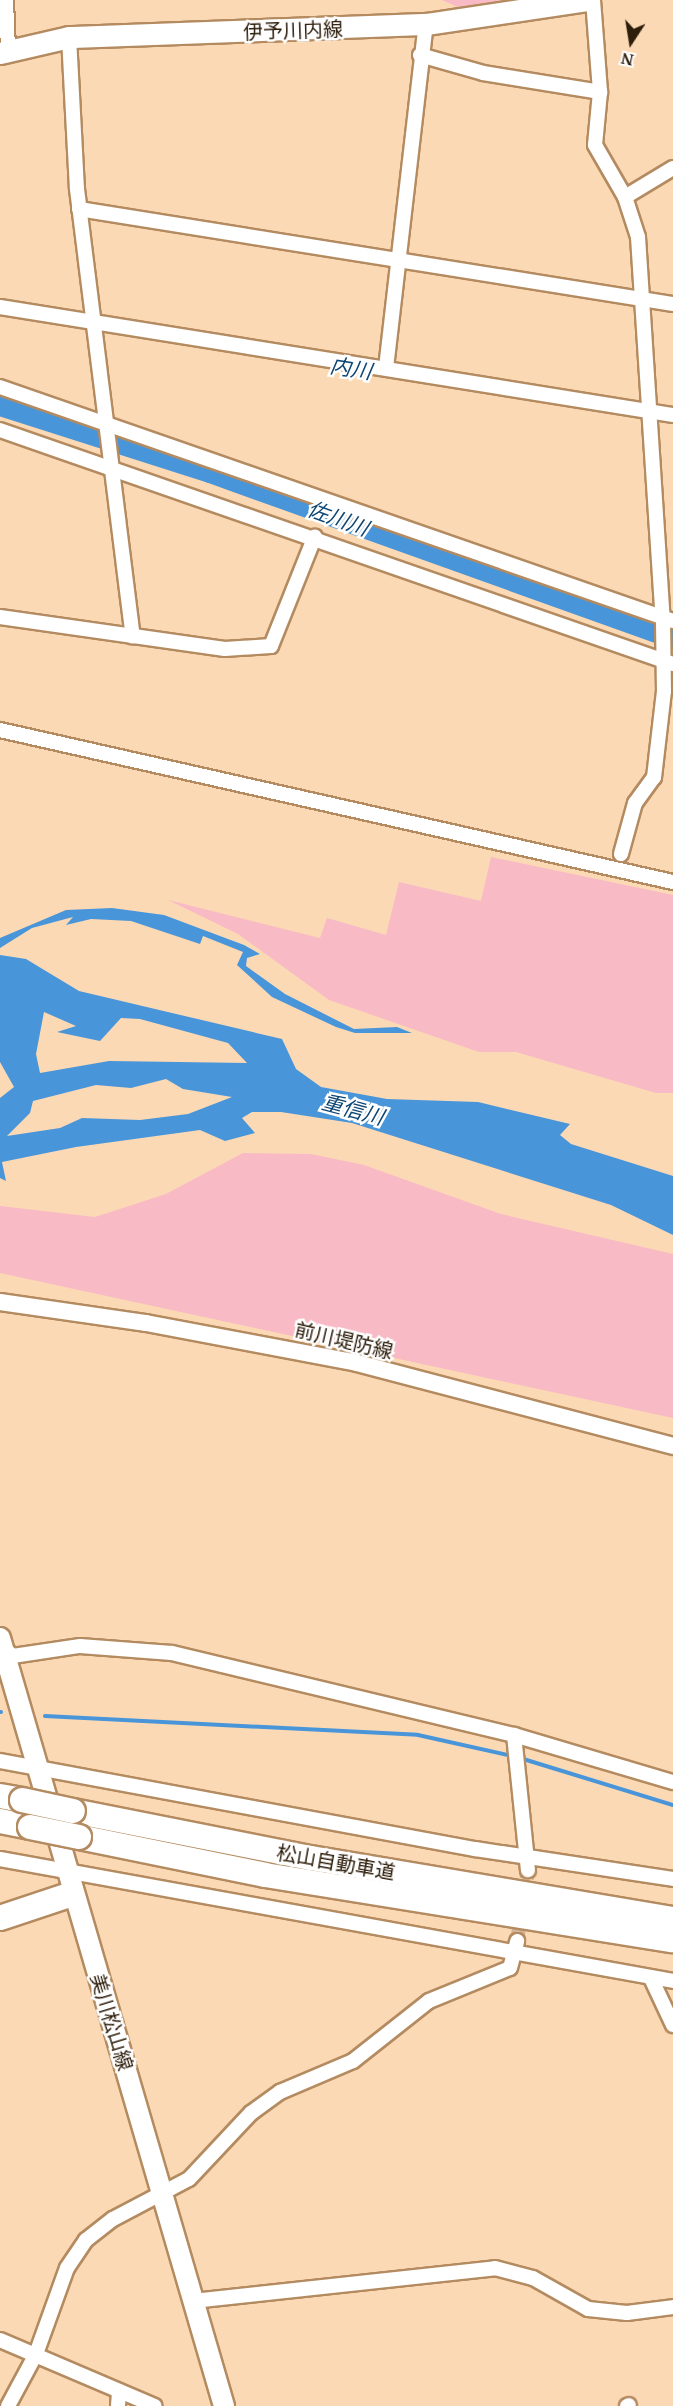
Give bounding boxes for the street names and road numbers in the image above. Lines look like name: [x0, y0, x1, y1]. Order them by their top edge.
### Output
street label: 伊予川内線: [243, 16, 343, 44]
street label: 前川堤防線: [293, 1317, 395, 1363]
street label: 松山自動車道: [275, 1840, 397, 1884]
street label: 美川松山線: [86, 1971, 138, 2073]

